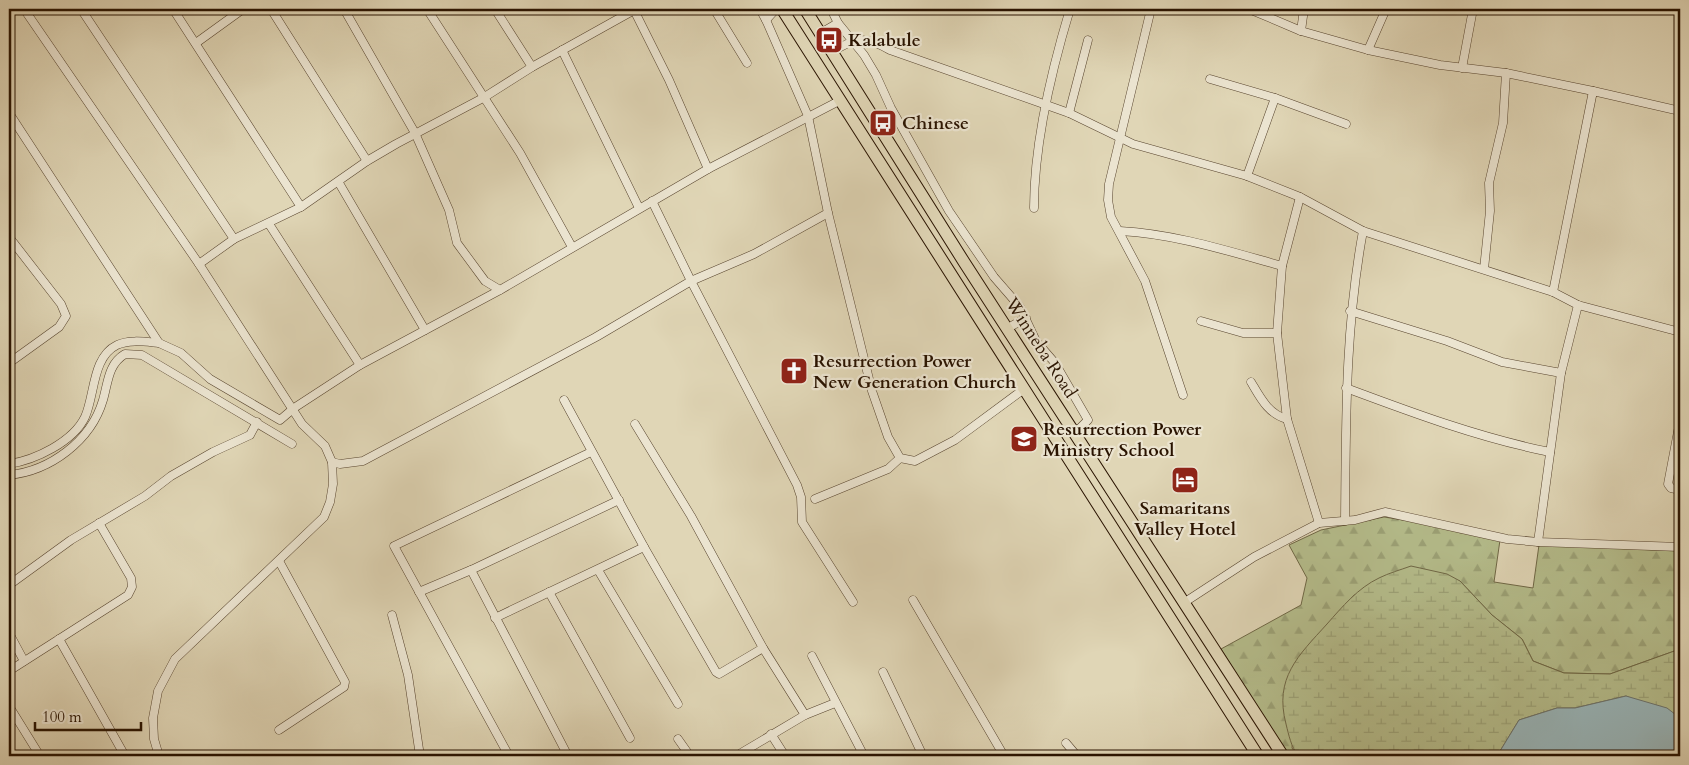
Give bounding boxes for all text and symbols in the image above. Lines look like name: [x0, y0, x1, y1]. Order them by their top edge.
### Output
bus stop icon: Kalabule: [814, 25, 844, 55]
place label: Kalabule: [848, 28, 921, 53]
bus stop icon: Chinese: [868, 108, 898, 138]
place label: Chinese: [902, 111, 969, 136]
street label: Winneba Road: [999, 292, 1083, 404]
place label: Resurrection Power New Generation Church: [813, 349, 1016, 395]
church icon: Resurrection Power New Generation Church: [779, 356, 809, 386]
place label: Resurrection Power Ministry School: [1043, 417, 1202, 463]
school or university icon: Resurrection Power Ministry School: [1009, 424, 1039, 454]
hotel icon: Samaritans Valley Hotel: [1170, 465, 1200, 495]
place label: Samaritans Valley Hotel: [1134, 496, 1236, 542]
scale bar: [35, 700, 141, 732]
text: 100 m: [42, 707, 82, 727]

